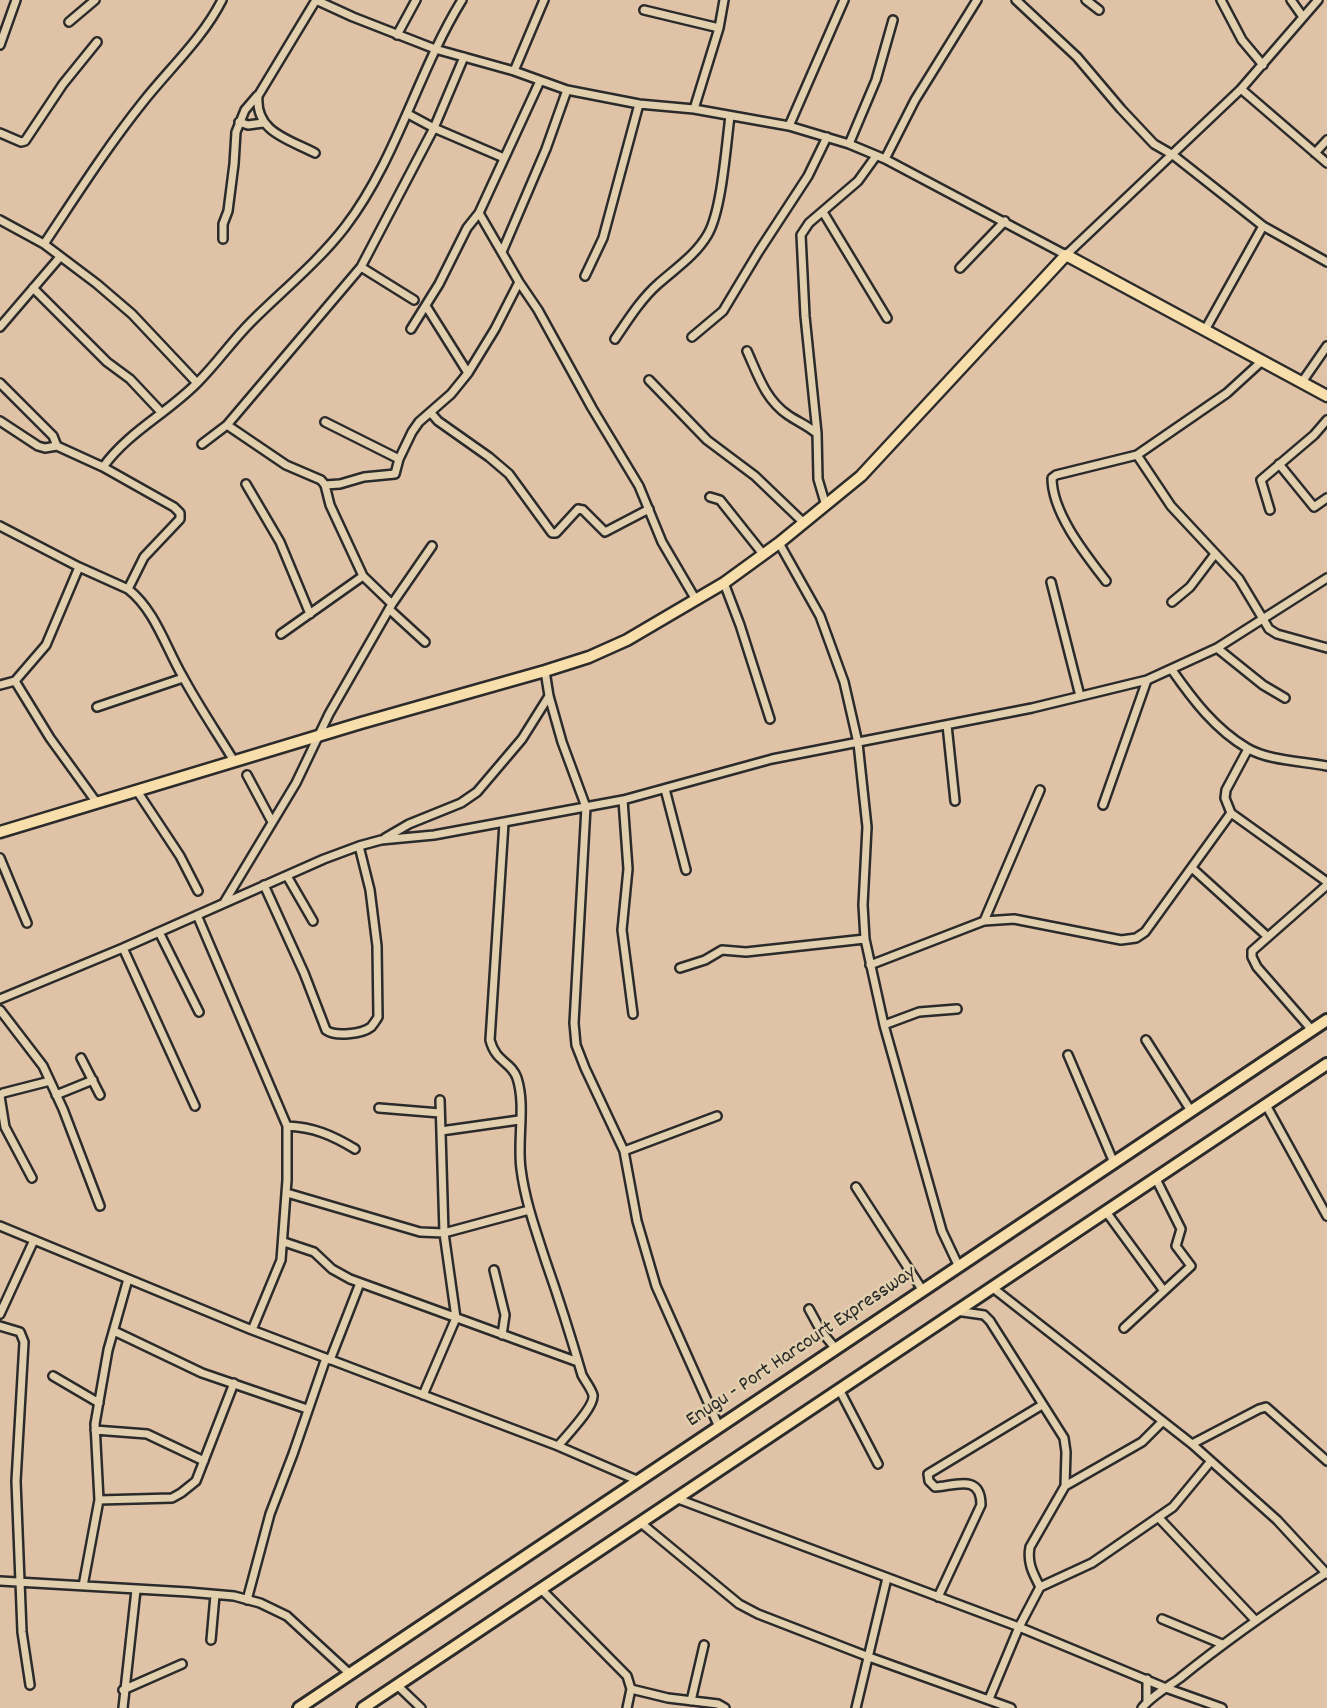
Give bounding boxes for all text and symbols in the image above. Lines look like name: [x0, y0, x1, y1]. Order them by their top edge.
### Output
street label: Enugu - Port Harcourt Expressway: [682, 1262, 922, 1434]

